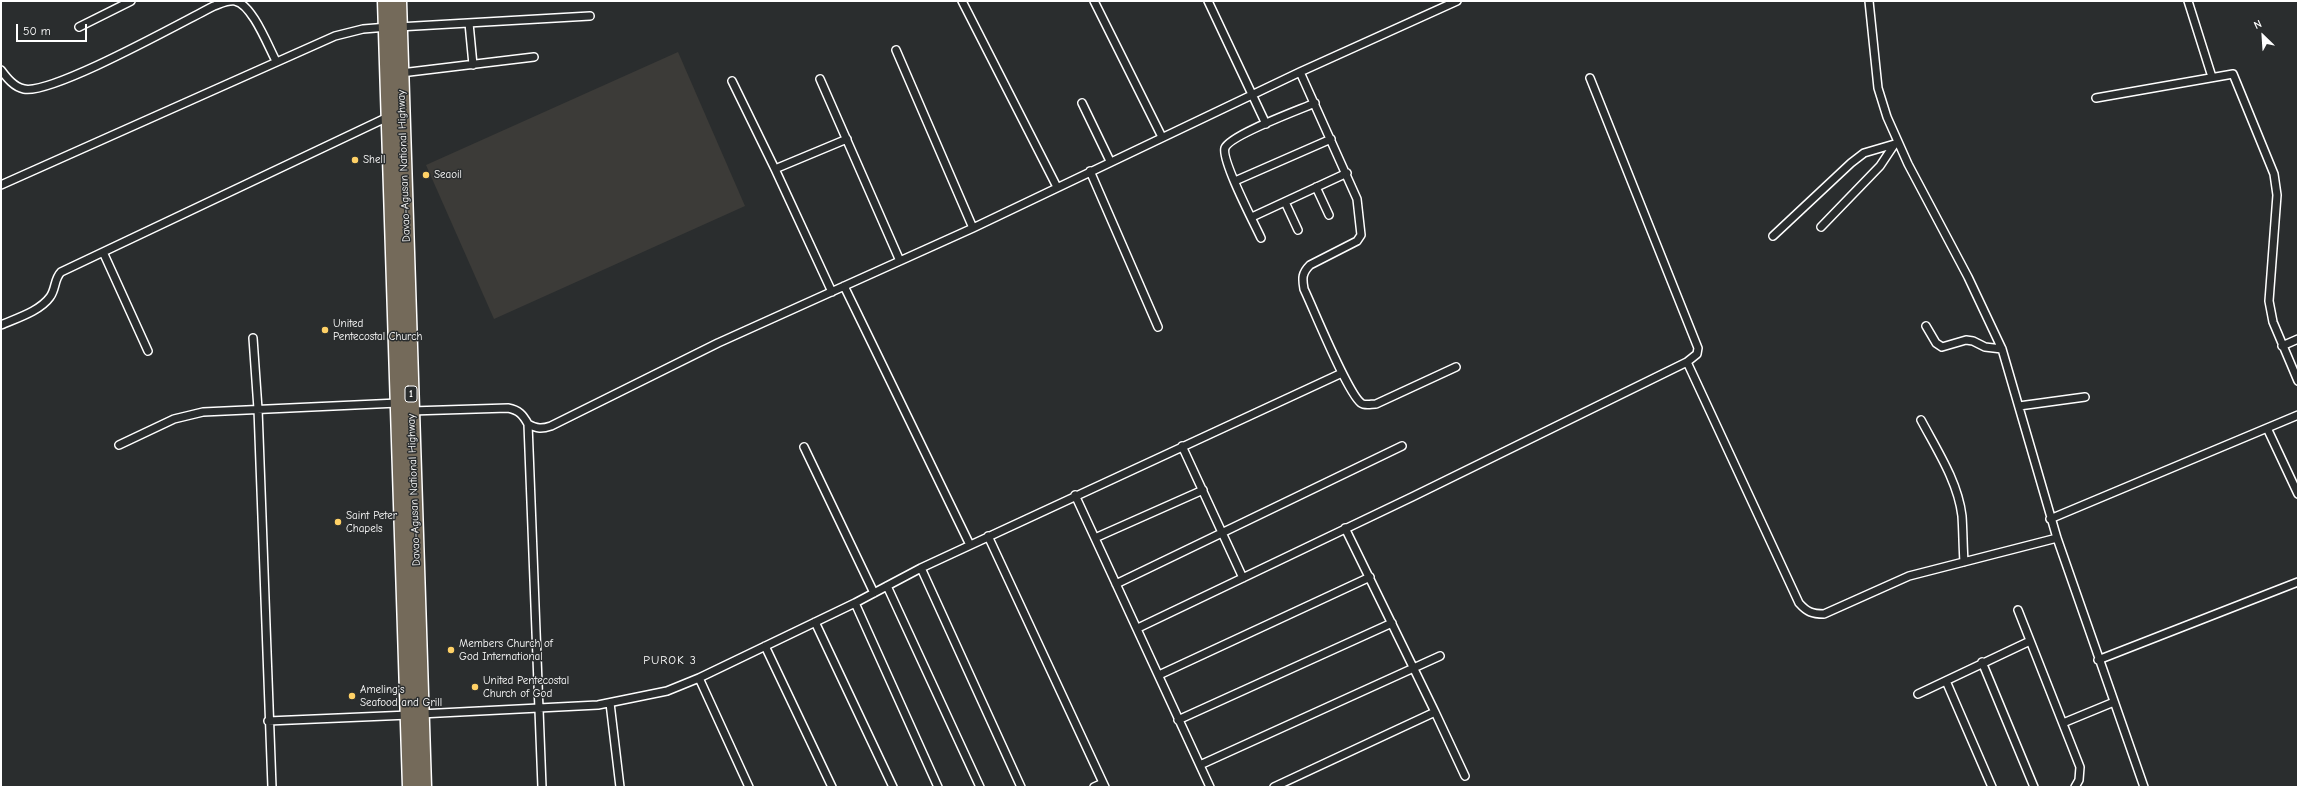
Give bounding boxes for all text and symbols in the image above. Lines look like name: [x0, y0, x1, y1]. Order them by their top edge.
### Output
scale bar: [18, 16, 89, 42]
north arrow: [2243, 16, 2283, 56]
text: N: [2252, 17, 2264, 32]
text: 50 m: [23, 24, 51, 38]
street label: Davao-Agusan National Highway: [395, 90, 413, 242]
place label: Shell: [363, 153, 385, 167]
marker: Shell: [350, 155, 360, 165]
place label: Seaoil: [434, 168, 462, 182]
marker: Seaoil: [421, 170, 431, 180]
place label: United Pentecostal Church: [333, 317, 422, 343]
marker: United Pentecostal Church: [320, 325, 330, 335]
road number: 1: [405, 386, 417, 402]
street label: Davao-Agusan National Highway: [405, 414, 423, 566]
place label: Saint Peter Chapels: [346, 509, 397, 535]
marker: Saint Peter Chapels: [333, 517, 343, 527]
place label: Members Church of God International: [459, 637, 553, 663]
marker: Members Church of God International: [446, 645, 456, 655]
district label: PUROK 3: [643, 654, 697, 668]
place label: United Pentecostal Church of God: [483, 674, 569, 700]
marker: United Pentecostal Church of God: [470, 682, 480, 692]
place label: Ameling's Seafood and Grill: [360, 683, 442, 709]
marker: Ameling's Seafood and Grill: [347, 691, 357, 701]

